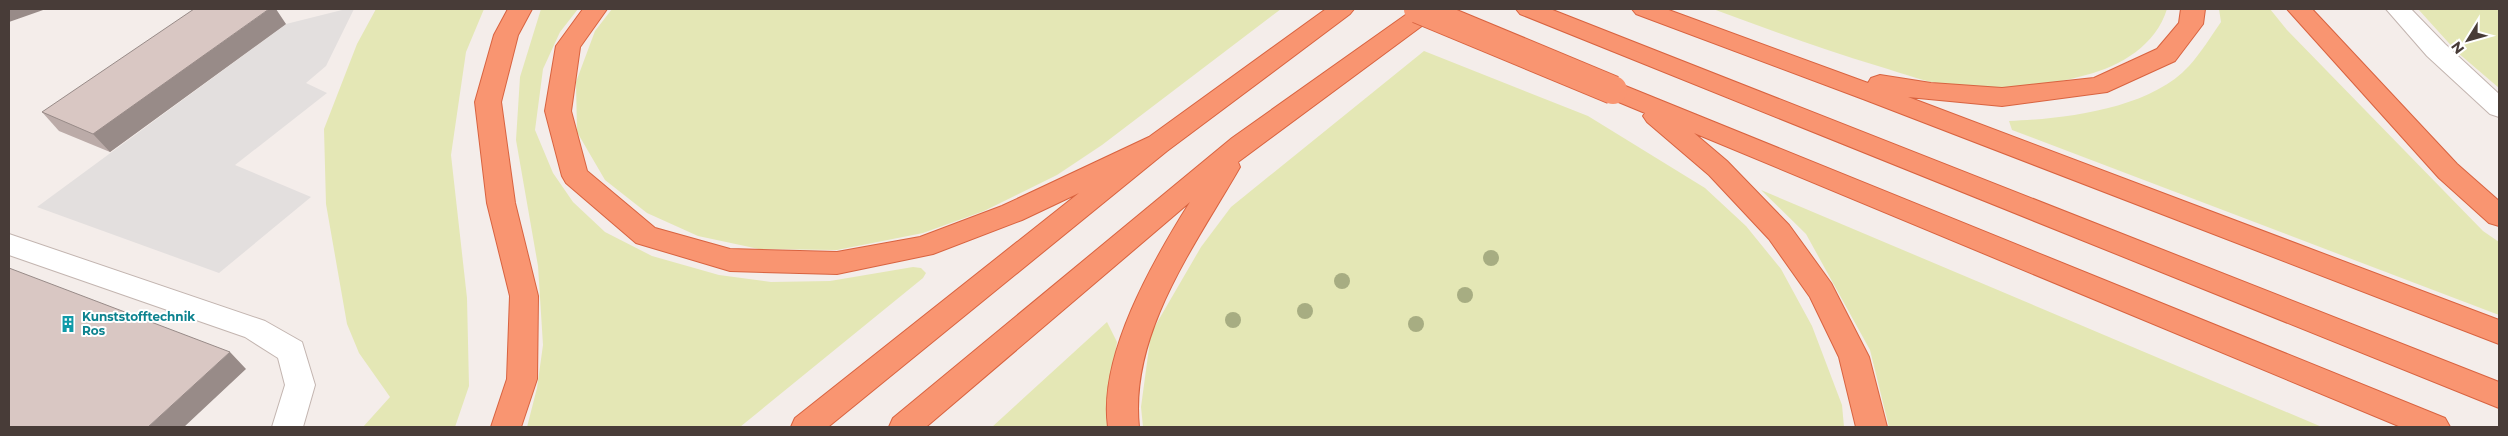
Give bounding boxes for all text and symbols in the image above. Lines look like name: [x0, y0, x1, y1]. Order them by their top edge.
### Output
north arrow: [2443, 15, 2493, 65]
text: N: [2447, 38, 2468, 58]
place label: Kunststofftechnik Ros: [82, 309, 195, 338]
building icon: Kunststofftechnik Ros: [58, 314, 78, 334]

